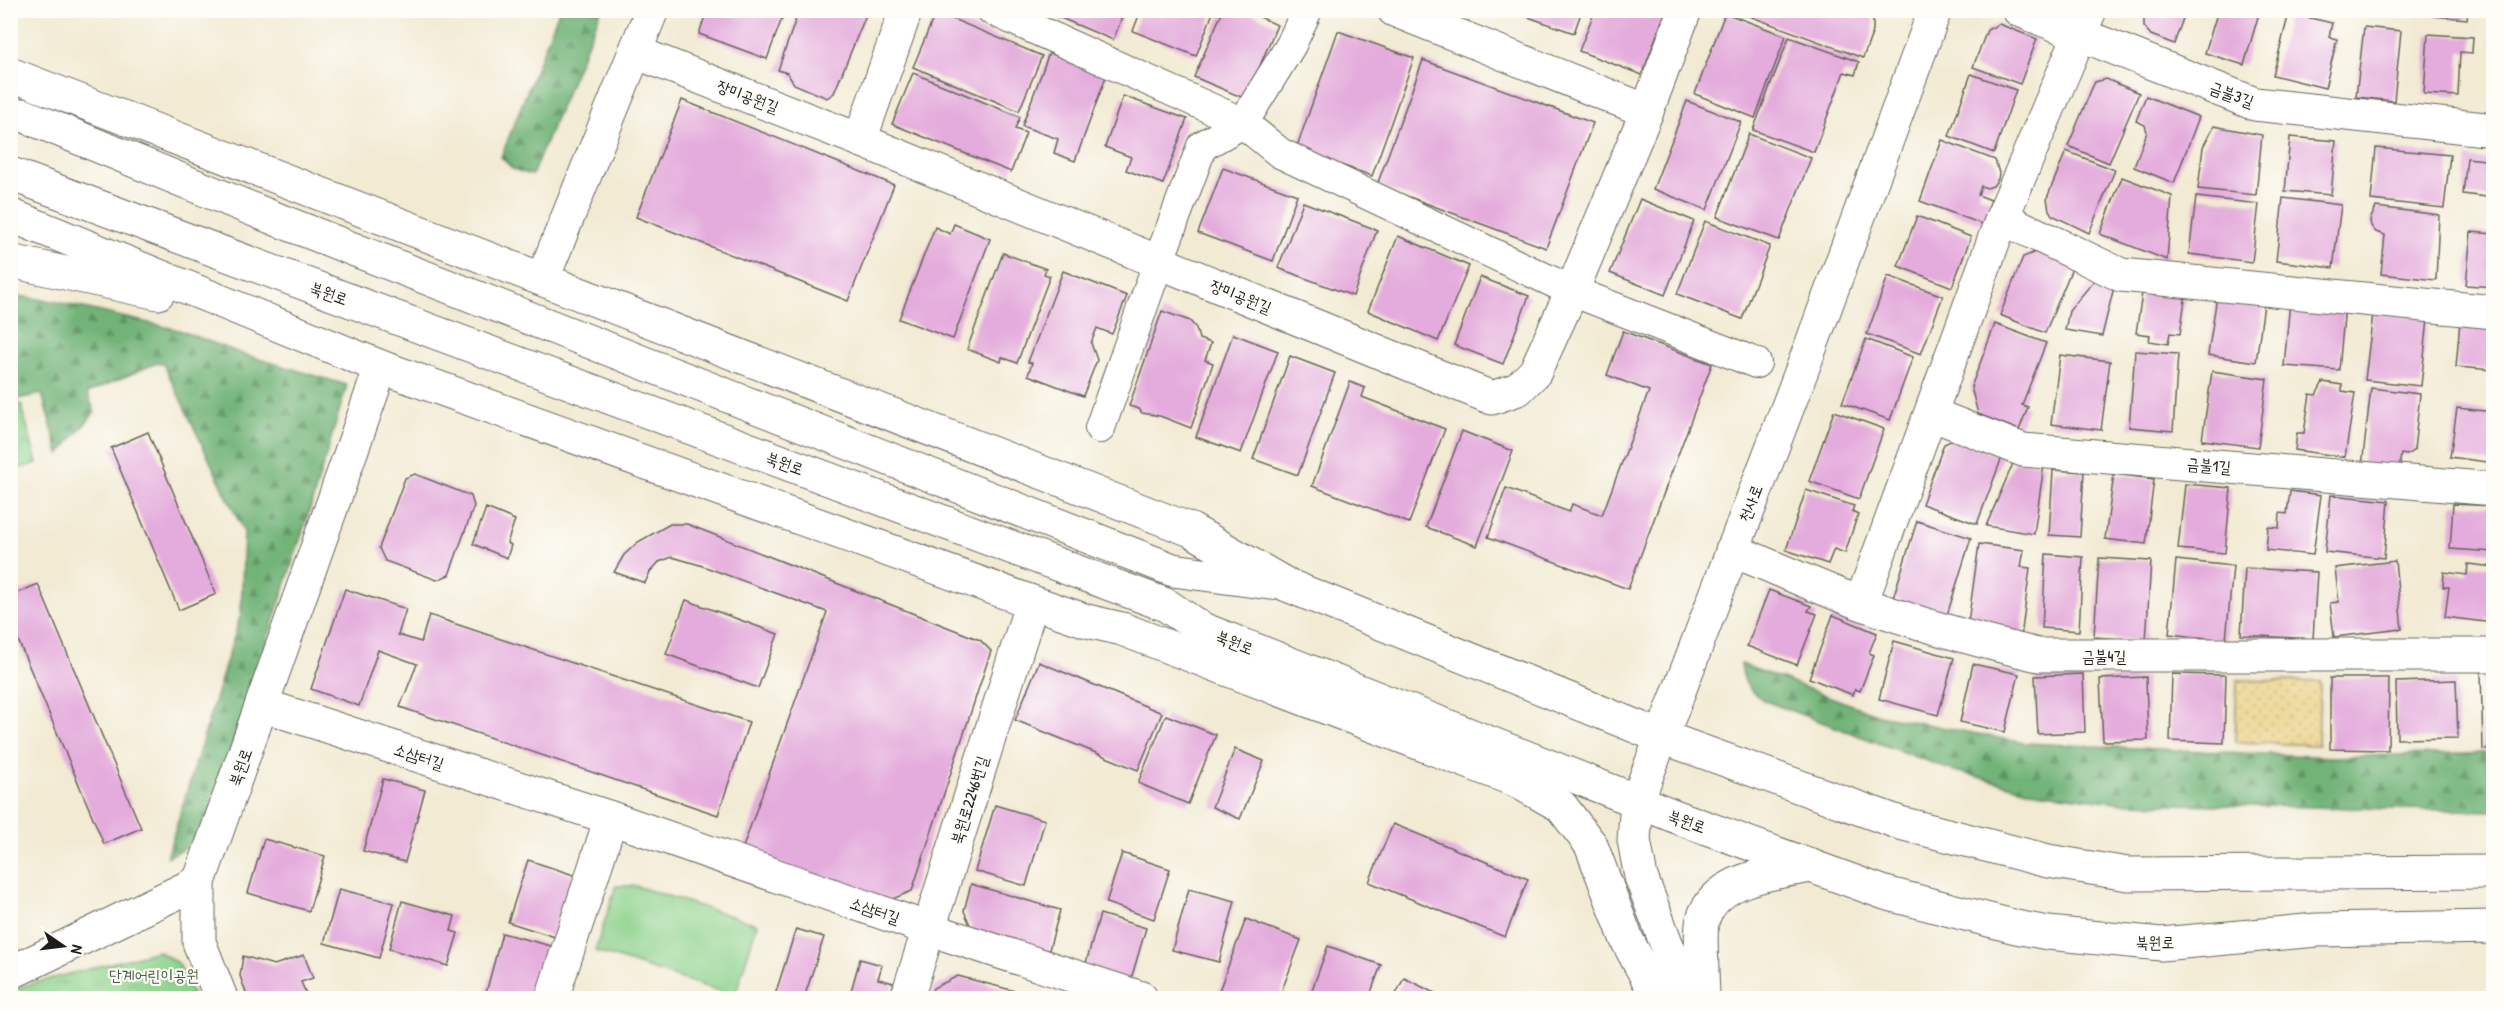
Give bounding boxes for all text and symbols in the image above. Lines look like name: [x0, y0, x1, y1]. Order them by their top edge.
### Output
street label: 장미공원길: [714, 74, 782, 118]
street label: 금불3길: [2207, 76, 2257, 112]
street label: 장미공원길: [1207, 274, 1275, 318]
street label: 북원로: [307, 276, 351, 310]
street label: 북원로: [763, 446, 807, 480]
street label: 금불1길: [2186, 452, 2232, 478]
street label: 천사로: [1733, 481, 1767, 525]
street label: 북원로: [1213, 625, 1257, 659]
street label: 금불4길: [2082, 645, 2126, 667]
street label: 소삼터길: [391, 738, 447, 774]
street label: 북원로: [223, 745, 257, 789]
street label: 북원로2246번길: [945, 753, 993, 847]
street label: 북원로: [1665, 804, 1709, 838]
street label: 소삼터길: [847, 891, 903, 929]
north arrow: [33, 916, 93, 976]
street label: 북원로: [2136, 931, 2174, 953]
text: N: [66, 943, 89, 957]
park label: 단계어린이공원: [109, 964, 199, 986]

